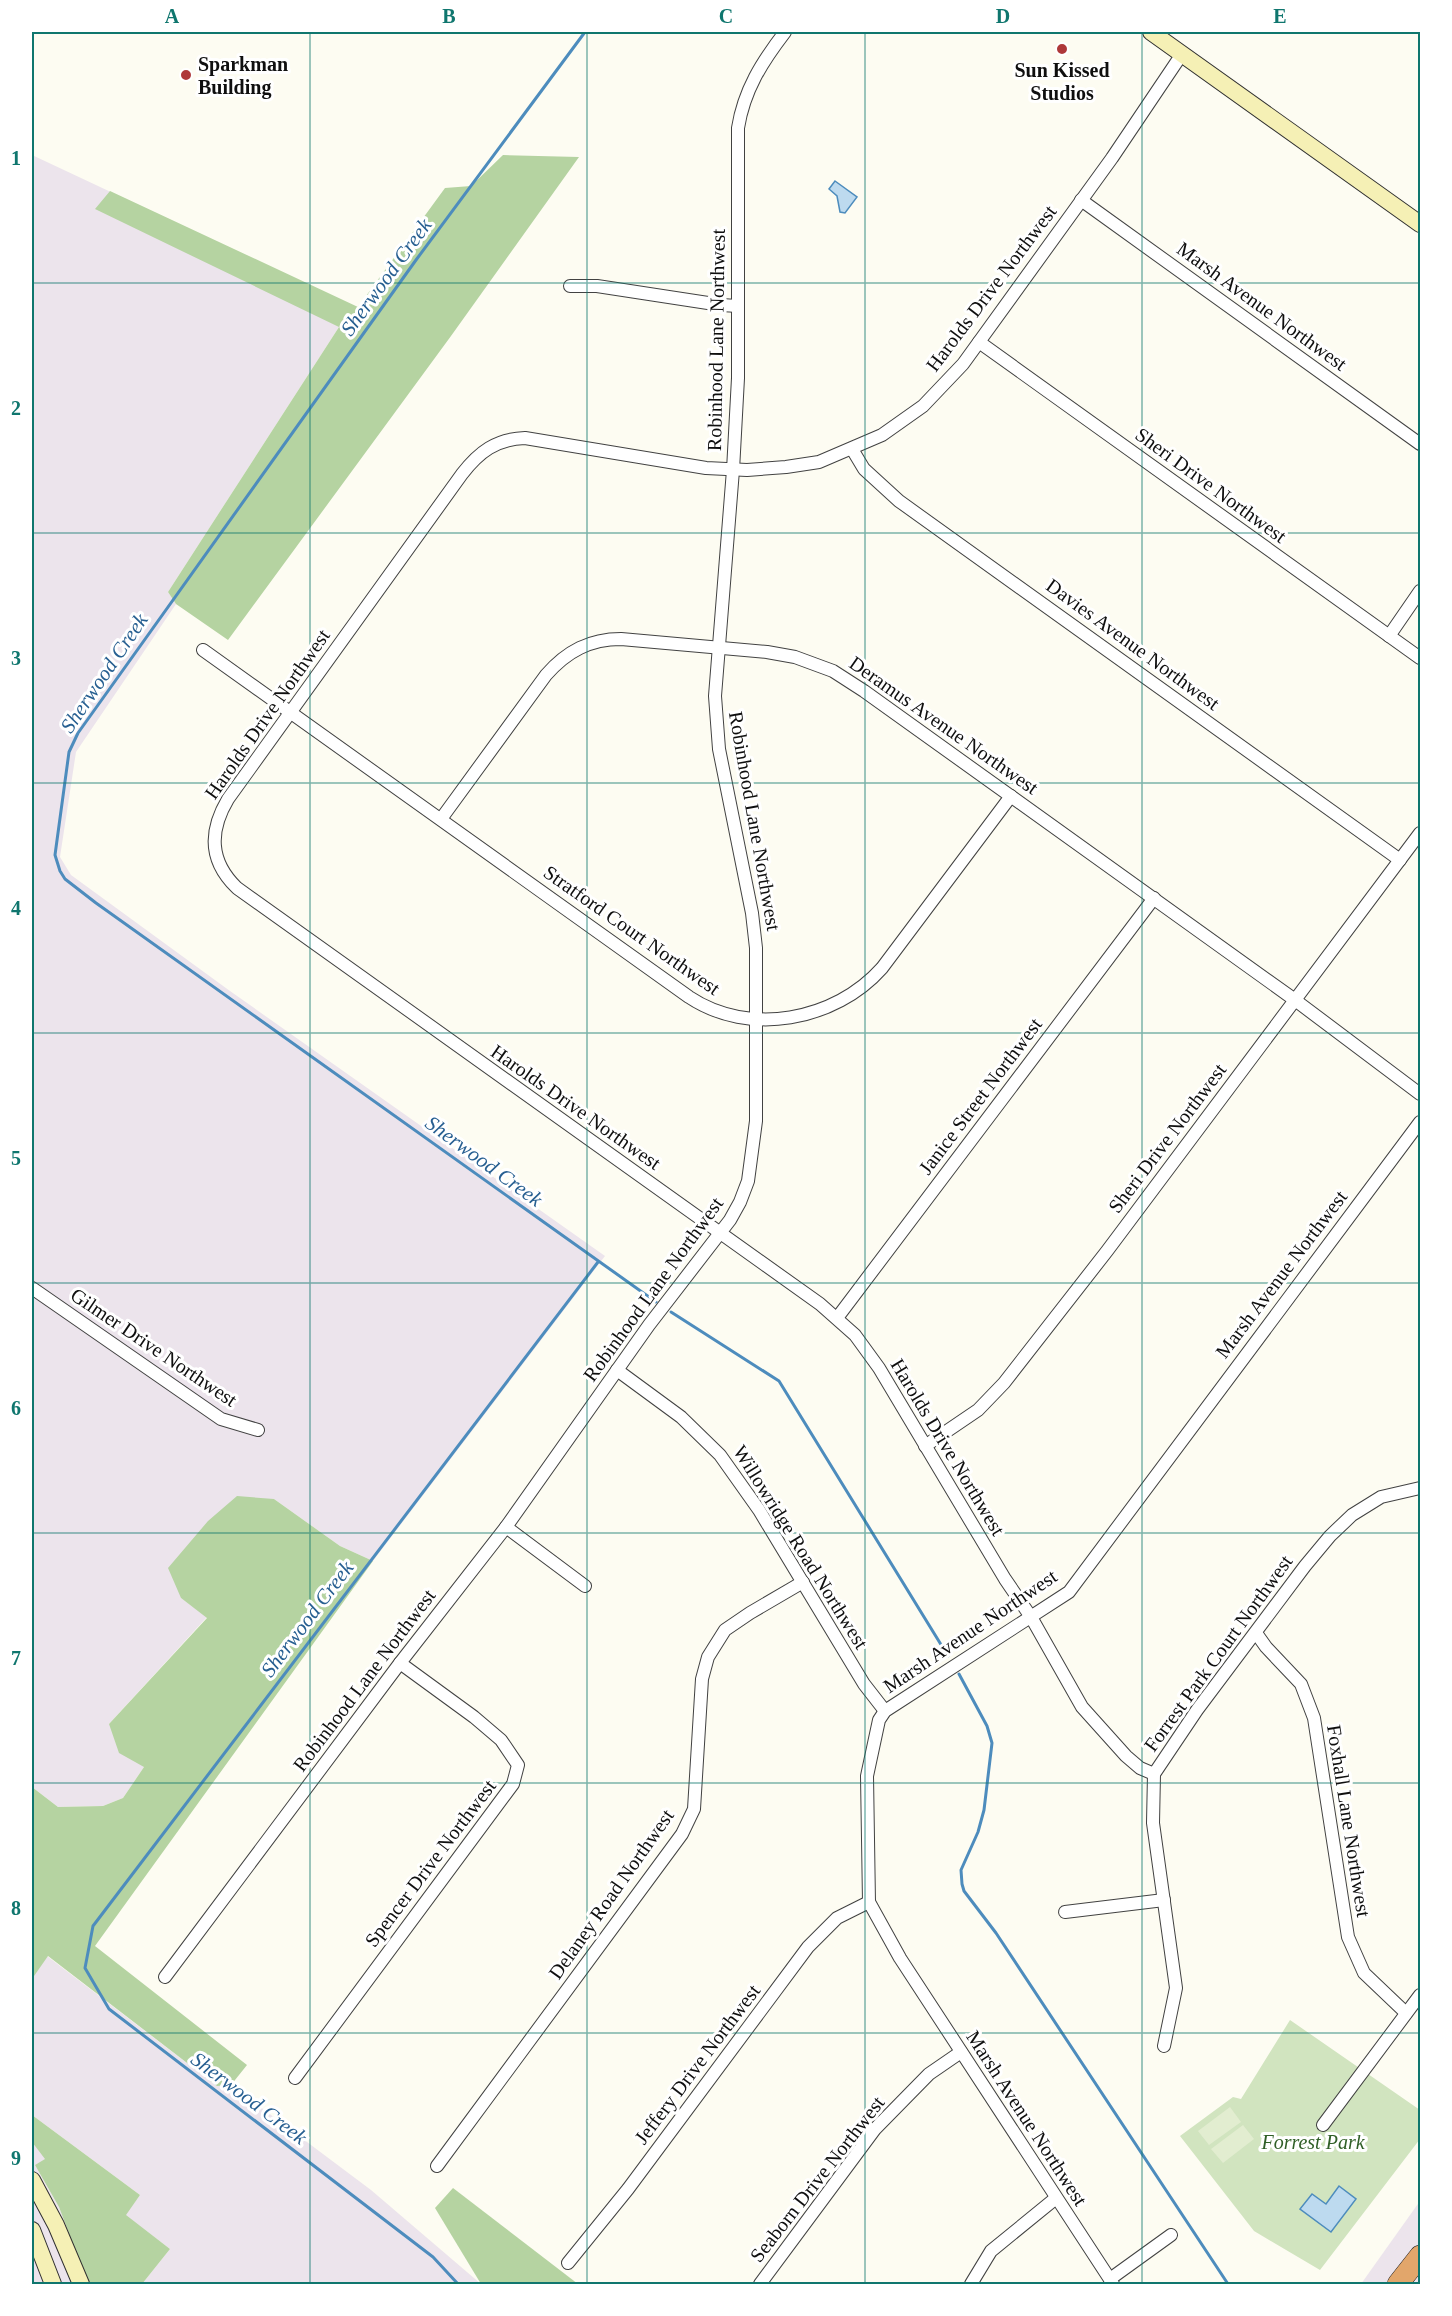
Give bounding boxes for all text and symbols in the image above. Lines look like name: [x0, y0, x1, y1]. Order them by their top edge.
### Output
text: A: [165, 5, 180, 27]
text: B: [442, 5, 456, 27]
text: C: [719, 5, 733, 27]
text: D: [996, 5, 1010, 27]
text: E: [1273, 5, 1287, 27]
marker: Sun Kissed Studios: [1055, 42, 1069, 56]
place label: Sparkman Building: [198, 53, 288, 99]
place label: Sun Kissed Studios: [1014, 59, 1110, 104]
marker: Sparkman Building: [179, 68, 193, 82]
text: 1: [11, 147, 21, 169]
street label: Harolds Drive Northwest: [921, 200, 1061, 375]
water label: Sherwood Creek: [336, 213, 437, 340]
street label: Robinhood Lane Northwest: [703, 228, 729, 451]
street label: Marsh Avenue Northwest: [1173, 237, 1351, 375]
text: 2: [11, 397, 21, 419]
street label: Sheri Drive Northwest: [1131, 423, 1291, 547]
street label: Davies Avenue Northwest: [1042, 574, 1224, 714]
water label: Sherwood Creek: [55, 608, 153, 737]
street label: Harolds Drive Northwest: [200, 625, 334, 803]
text: 3: [11, 647, 21, 669]
street label: Deramus Avenue Northwest: [845, 651, 1043, 799]
street label: Robinhood Lane Northwest: [725, 710, 785, 933]
street label: Stratford Court Northwest: [540, 861, 725, 999]
text: 4: [11, 897, 21, 919]
street label: Janice Street Northwest: [914, 1013, 1046, 1178]
street label: Harolds Drive Northwest: [487, 1040, 665, 1174]
street label: Sheri Drive Northwest: [1104, 1059, 1231, 1217]
water label: Sherwood Creek: [421, 1111, 548, 1212]
text: 5: [11, 1147, 21, 1169]
street label: Marsh Avenue Northwest: [1211, 1186, 1351, 1362]
street label: Robinhood Lane Northwest: [579, 1192, 727, 1385]
street label: Gilmer Drive Northwest: [67, 1283, 242, 1411]
street label: Harolds Drive Northwest: [887, 1355, 1010, 1540]
text: 6: [11, 1397, 21, 1419]
street label: Willowridge Road Northwest: [728, 1441, 873, 1654]
street label: Forrest Park Court Northwest: [1139, 1550, 1297, 1755]
water label: Sherwood Creek: [256, 1556, 359, 1682]
street label: Marsh Avenue Northwest: [879, 1565, 1061, 1697]
street label: Robinhood Lane Northwest: [288, 1584, 440, 1775]
text: 7: [11, 1647, 21, 1669]
street label: Foxhall Lane Northwest: [1323, 1723, 1375, 1919]
street label: Spencer Drive Northwest: [360, 1775, 501, 1951]
street label: Delaney Road Northwest: [544, 1805, 679, 1984]
text: 8: [11, 1897, 21, 1919]
street label: Jeffery Drive Northwest: [630, 1980, 765, 2149]
street label: Marsh Avenue Northwest: [962, 2026, 1092, 2210]
water label: Sherwood Creek: [186, 2047, 312, 2150]
street label: Seaborn Drive Northwest: [745, 2091, 889, 2266]
park label: Forrest Park: [1260, 2131, 1366, 2153]
text: 9: [11, 2147, 21, 2169]

